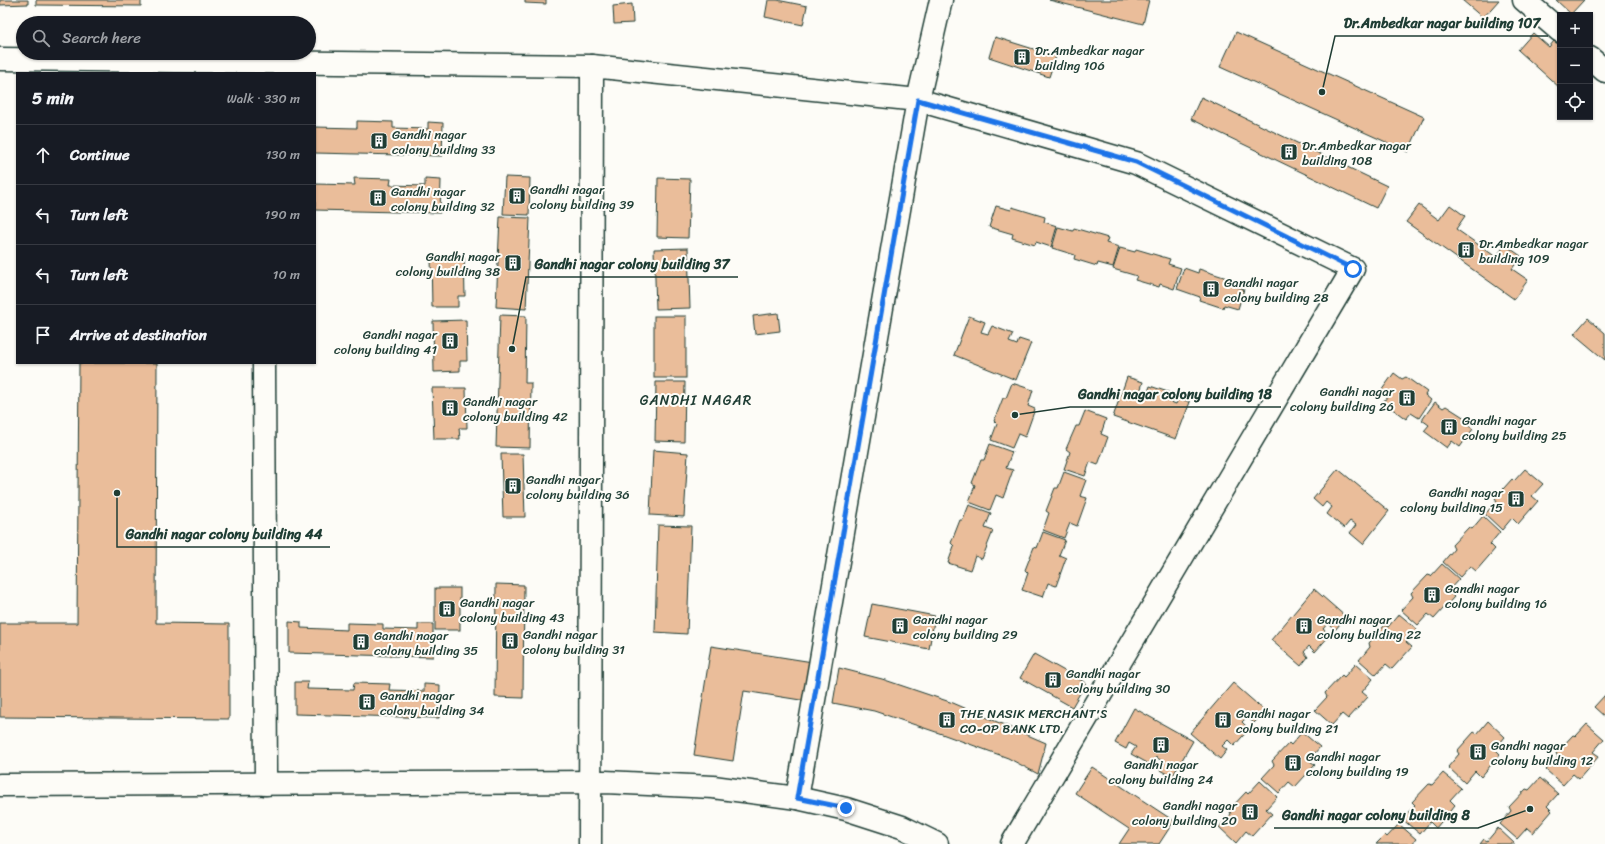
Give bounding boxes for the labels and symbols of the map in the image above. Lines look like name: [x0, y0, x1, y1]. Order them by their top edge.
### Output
callout: Dr.Ambedkar nagar building 107: [1335, 10, 1548, 36]
text: Dr.Ambedkar nagar building 107: [1344, 11, 1541, 36]
place label: Dr.Ambedkar nagar building 106: [1035, 39, 1145, 77]
building icon: Dr.Ambedkar nagar building 106: [1012, 47, 1032, 67]
place label: Gandhi nagar colony building 33: [392, 123, 495, 161]
building icon: Gandhi nagar colony building 33: [369, 131, 389, 151]
place label: Dr.Ambedkar nagar building 108: [1302, 134, 1412, 172]
building icon: Dr.Ambedkar nagar building 108: [1279, 142, 1299, 162]
place label: Gandhi nagar colony building 39: [530, 178, 634, 216]
place label: Gandhi nagar colony building 32: [391, 180, 495, 218]
building icon: Gandhi nagar colony building 39: [507, 186, 527, 206]
building icon: Gandhi nagar colony building 32: [368, 188, 388, 208]
place label: Dr.Ambedkar nagar building 109: [1479, 232, 1589, 270]
building icon: Dr.Ambedkar nagar building 109: [1456, 240, 1476, 260]
place label: Gandhi nagar colony building 38: [396, 245, 501, 283]
callout: Gandhi nagar colony building 37: [526, 251, 738, 277]
text: Gandhi nagar colony building 37: [533, 252, 731, 277]
building icon: Gandhi nagar colony building 38: [503, 253, 523, 273]
route start: [1344, 260, 1362, 278]
place label: Gandhi nagar colony building 28: [1224, 271, 1329, 309]
building icon: Gandhi nagar colony building 28: [1201, 279, 1221, 299]
place label: Gandhi nagar colony building 41: [334, 323, 438, 361]
building icon: Gandhi nagar colony building 41: [440, 331, 460, 351]
place label: Gandhi nagar colony building 26: [1290, 380, 1395, 418]
callout: Gandhi nagar colony building 18: [1070, 381, 1281, 407]
text: Gandhi nagar colony building 18: [1077, 382, 1272, 407]
district label: GANDHI NAGAR: [640, 388, 752, 413]
building icon: Gandhi nagar colony building 26: [1397, 388, 1417, 408]
place label: Gandhi nagar colony building 42: [463, 390, 568, 428]
building icon: Gandhi nagar colony building 42: [440, 398, 460, 418]
place label: Gandhi nagar colony building 25: [1462, 409, 1567, 447]
building icon: Gandhi nagar colony building 25: [1439, 417, 1459, 437]
place label: Gandhi nagar colony building 36: [526, 468, 630, 506]
building icon: Gandhi nagar colony building 36: [503, 476, 523, 496]
place label: Gandhi nagar colony building 15: [1400, 481, 1504, 519]
building icon: Gandhi nagar colony building 15: [1506, 489, 1526, 509]
callout: Gandhi nagar colony building 44: [117, 521, 330, 547]
text: Gandhi nagar colony building 44: [125, 522, 323, 547]
place label: Gandhi nagar colony building 16: [1445, 577, 1547, 615]
building icon: Gandhi nagar colony building 16: [1422, 585, 1442, 605]
place label: Gandhi nagar colony building 43: [460, 591, 564, 629]
building icon: Gandhi nagar colony building 43: [437, 599, 457, 619]
place label: Gandhi nagar colony building 29: [913, 608, 1018, 646]
place label: Gandhi nagar colony building 22: [1317, 608, 1422, 646]
building icon: Gandhi nagar colony building 29: [890, 616, 910, 636]
building icon: Gandhi nagar colony building 22: [1294, 616, 1314, 636]
place label: Gandhi nagar colony building 31: [523, 623, 625, 661]
place label: Gandhi nagar colony building 35: [374, 624, 478, 662]
building icon: Gandhi nagar colony building 31: [500, 631, 520, 651]
building icon: Gandhi nagar colony building 35: [351, 632, 371, 652]
place label: Gandhi nagar colony building 30: [1066, 662, 1171, 700]
building icon: Gandhi nagar colony building 30: [1043, 670, 1063, 690]
place label: Gandhi nagar colony building 34: [380, 684, 484, 722]
building icon: Gandhi nagar colony building 34: [357, 692, 377, 712]
place label: THE NASIK MERCHANT'S CO-OP BANK LTD.: [960, 702, 1107, 740]
place label: Gandhi nagar colony building 21: [1236, 702, 1339, 740]
building icon: THE NASIK MERCHANT'S CO-OP BANK LTD.: [937, 710, 957, 730]
building icon: Gandhi nagar colony building 21: [1213, 710, 1233, 730]
place label: Gandhi nagar colony building 12: [1491, 734, 1594, 772]
building icon: Gandhi nagar colony building 24: [1151, 735, 1171, 755]
building icon: Gandhi nagar colony building 12: [1468, 742, 1488, 762]
place label: Gandhi nagar colony building 19: [1306, 745, 1409, 783]
place label: Gandhi nagar colony building 24: [1109, 753, 1213, 791]
building icon: Gandhi nagar colony building 19: [1283, 753, 1303, 773]
place label: Gandhi nagar colony building 20: [1132, 794, 1238, 832]
route end: [837, 799, 855, 817]
building icon: Gandhi nagar colony building 20: [1240, 802, 1260, 822]
callout: Gandhi nagar colony building 8: [1274, 802, 1478, 828]
text: Gandhi nagar colony building 8: [1281, 803, 1470, 828]

